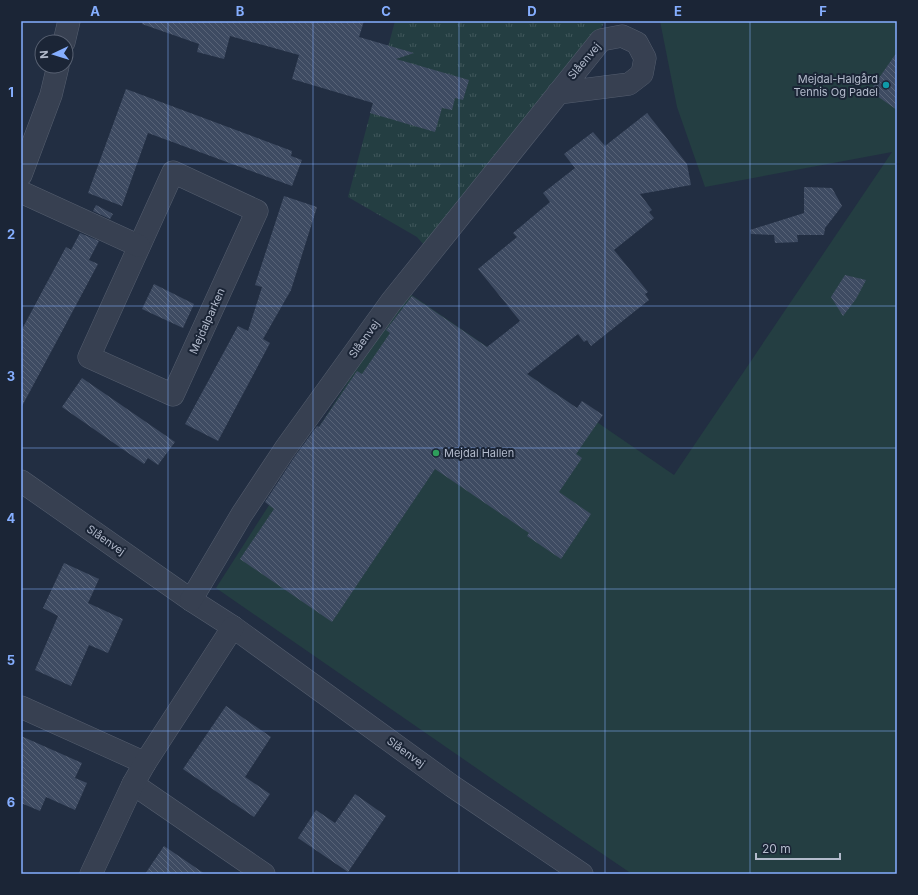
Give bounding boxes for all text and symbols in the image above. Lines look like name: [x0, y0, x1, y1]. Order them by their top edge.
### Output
text: A: [90, 3, 100, 19]
text: B: [236, 3, 245, 19]
text: C: [381, 3, 391, 19]
text: D: [527, 3, 537, 19]
text: E: [674, 3, 682, 19]
text: F: [819, 3, 827, 19]
north arrow: [34, 34, 74, 74]
street label: Slåenvej: [565, 40, 603, 82]
text: N: [37, 50, 51, 59]
place label: Mejdal-Halgård Tennis Og Padel: [794, 72, 878, 99]
marker: Mejdal-Halgård Tennis Og Padel: [881, 80, 891, 90]
text: 1: [8, 84, 14, 100]
text: 2: [7, 226, 15, 242]
street label: Mejdalparken: [186, 286, 228, 356]
street label: Slåenvej: [345, 317, 383, 361]
text: 3: [7, 368, 15, 384]
place label: Mejdal Hallen: [444, 446, 514, 460]
marker: Mejdal Hallen: [431, 448, 441, 458]
text: 4: [7, 510, 16, 526]
street label: Slåenvej: [84, 522, 128, 558]
text: 5: [7, 652, 15, 668]
street label: Slåenvej: [384, 733, 428, 771]
text: 6: [7, 794, 15, 810]
scale bar: [756, 835, 840, 861]
text: 20 m: [762, 841, 791, 856]

